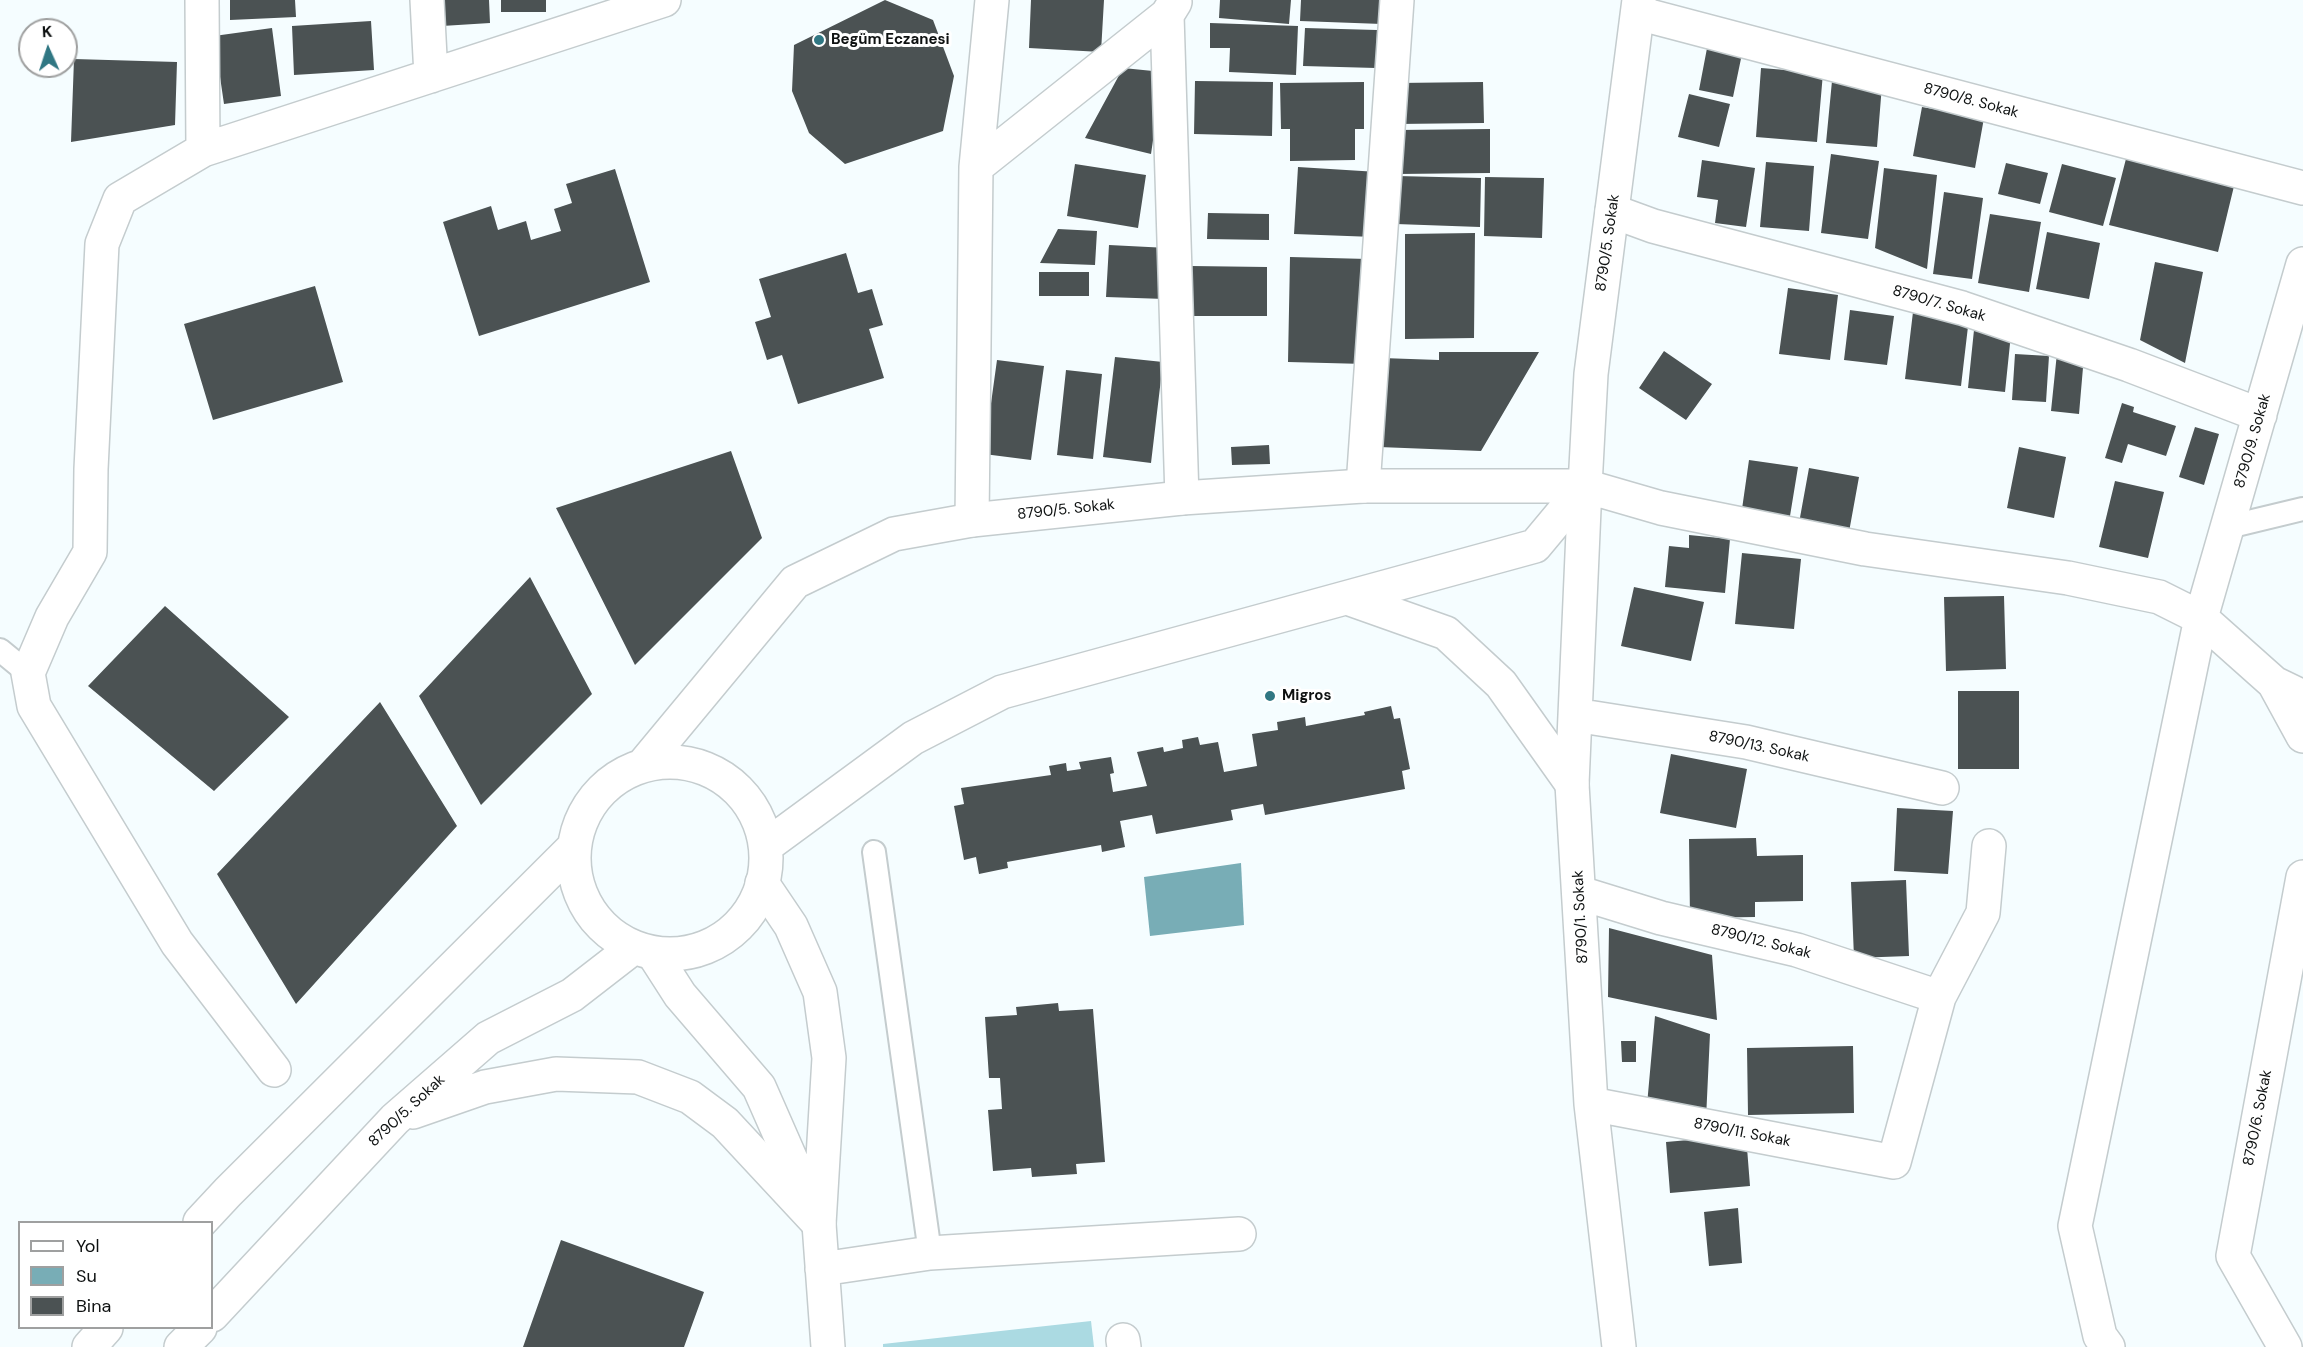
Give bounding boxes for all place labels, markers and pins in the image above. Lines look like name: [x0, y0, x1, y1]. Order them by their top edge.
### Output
place label: Begüm Eczanesi: [831, 31, 950, 49]
marker: Begüm Eczanesi: [812, 33, 826, 47]
place label: Migros: [1282, 687, 1331, 705]
marker: Migros: [1263, 689, 1277, 703]

